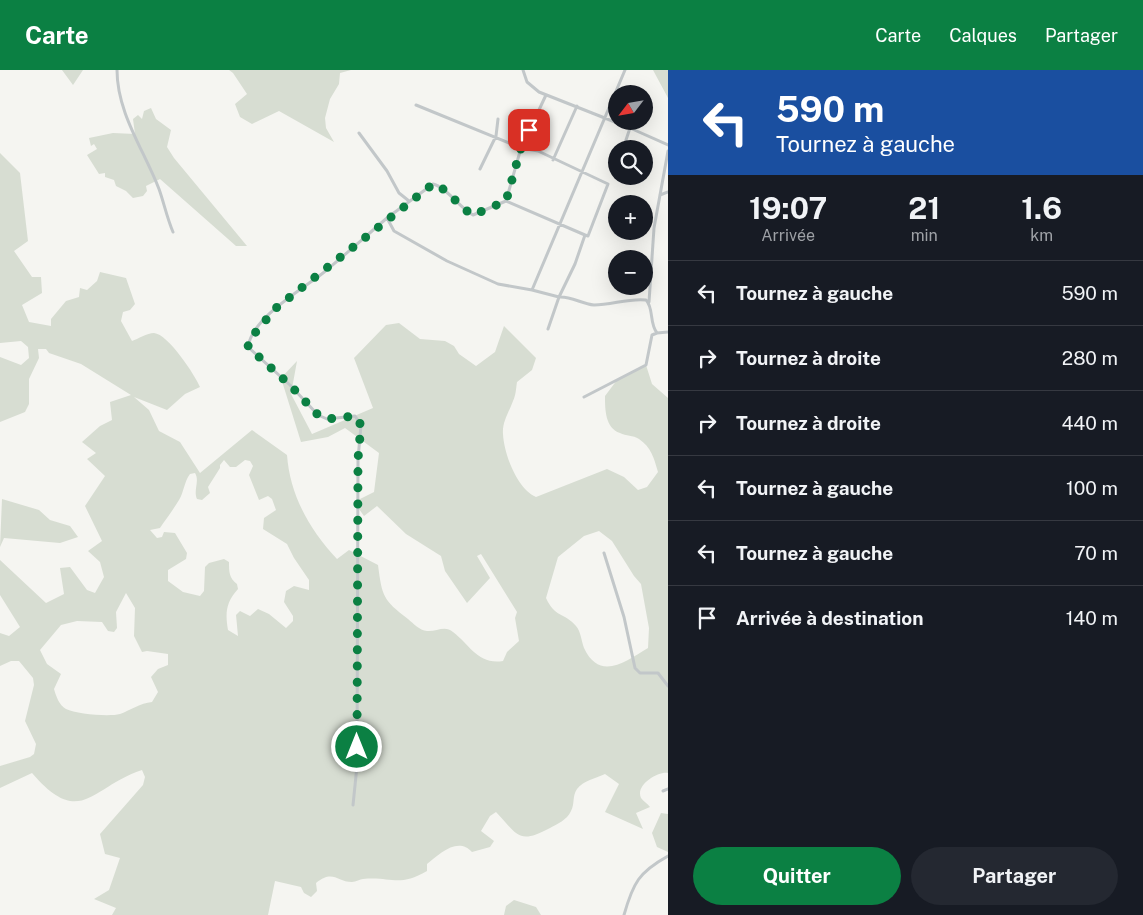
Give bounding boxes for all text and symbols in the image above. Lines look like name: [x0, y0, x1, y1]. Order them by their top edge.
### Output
text: Carte: [25, 21, 89, 49]
text: Carte: [875, 25, 921, 46]
text: Calques: [949, 25, 1017, 46]
text: Partager: [1045, 25, 1118, 46]
north arrow: [608, 85, 652, 130]
map controls: [608, 85, 653, 295]
text: 590 m: [776, 89, 884, 130]
icon: left: [693, 90, 758, 155]
pin: [508, 109, 550, 151]
icon: arrive: [515, 116, 543, 144]
text: Tournez à gauche: [776, 131, 955, 157]
button: search: [608, 140, 653, 185]
text: 19:07: [749, 190, 827, 226]
text: 21: [908, 190, 940, 226]
text: 1.6: [1021, 190, 1062, 226]
button: +: [608, 195, 653, 240]
text: Arrivée: [761, 226, 815, 245]
text: min: [911, 226, 938, 245]
text: km: [1030, 226, 1053, 245]
button: −: [608, 250, 653, 295]
icon: left: [693, 279, 721, 307]
text: Tournez à gauche: [736, 282, 893, 304]
text: 590 m: [1061, 282, 1118, 304]
icon: right: [693, 344, 721, 372]
text: Tournez à droite: [736, 347, 881, 369]
text: 280 m: [1062, 347, 1118, 369]
icon: right: [693, 409, 721, 437]
text: Tournez à droite: [736, 412, 881, 434]
text: 440 m: [1061, 412, 1118, 434]
icon: left: [693, 474, 721, 502]
text: Tournez à gauche: [736, 477, 893, 499]
text: 100 m: [1066, 477, 1118, 499]
icon: left: [693, 539, 721, 567]
text: Tournez à gauche: [736, 542, 893, 564]
text: 70 m: [1074, 542, 1118, 564]
icon: arrive: [693, 604, 721, 632]
text: Arrivée à destination: [736, 607, 924, 629]
text: 140 m: [1066, 607, 1118, 629]
position arrow: [330, 720, 382, 772]
button: Quitter: [693, 847, 901, 905]
button: Partager: [911, 847, 1118, 905]

